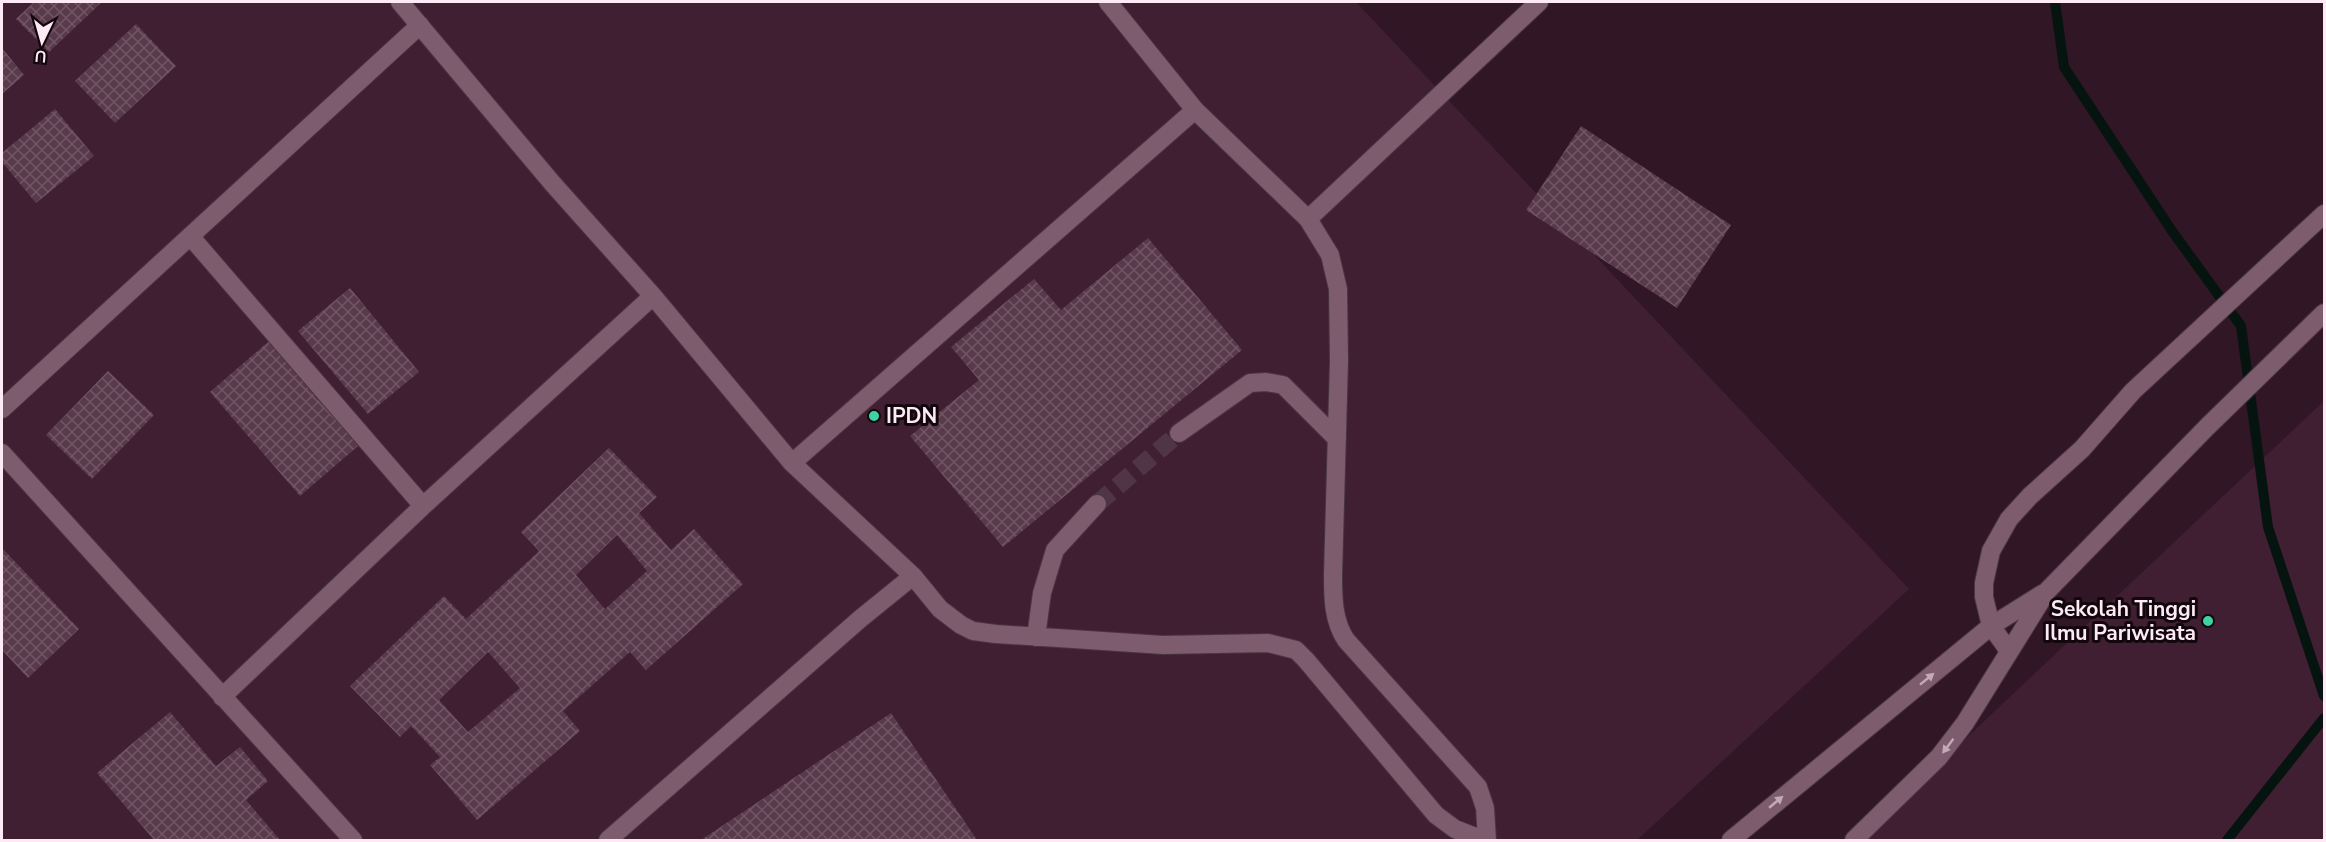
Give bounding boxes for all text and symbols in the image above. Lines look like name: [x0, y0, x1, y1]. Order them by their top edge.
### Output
north arrow: [12, 12, 72, 72]
text: U: [34, 44, 48, 67]
place label: IPDN: [886, 402, 937, 430]
marker: IPDN: [867, 409, 881, 423]
place label: Sekolah Tinggi Ilmu Pariwisata: [2044, 595, 2196, 647]
marker: Sekolah Tinggi Ilmu Pariwisata: [2201, 614, 2215, 628]
one-way arrow: [1919, 673, 1934, 686]
one-way arrow: [1942, 738, 1954, 753]
one-way arrow: [1768, 796, 1784, 809]

